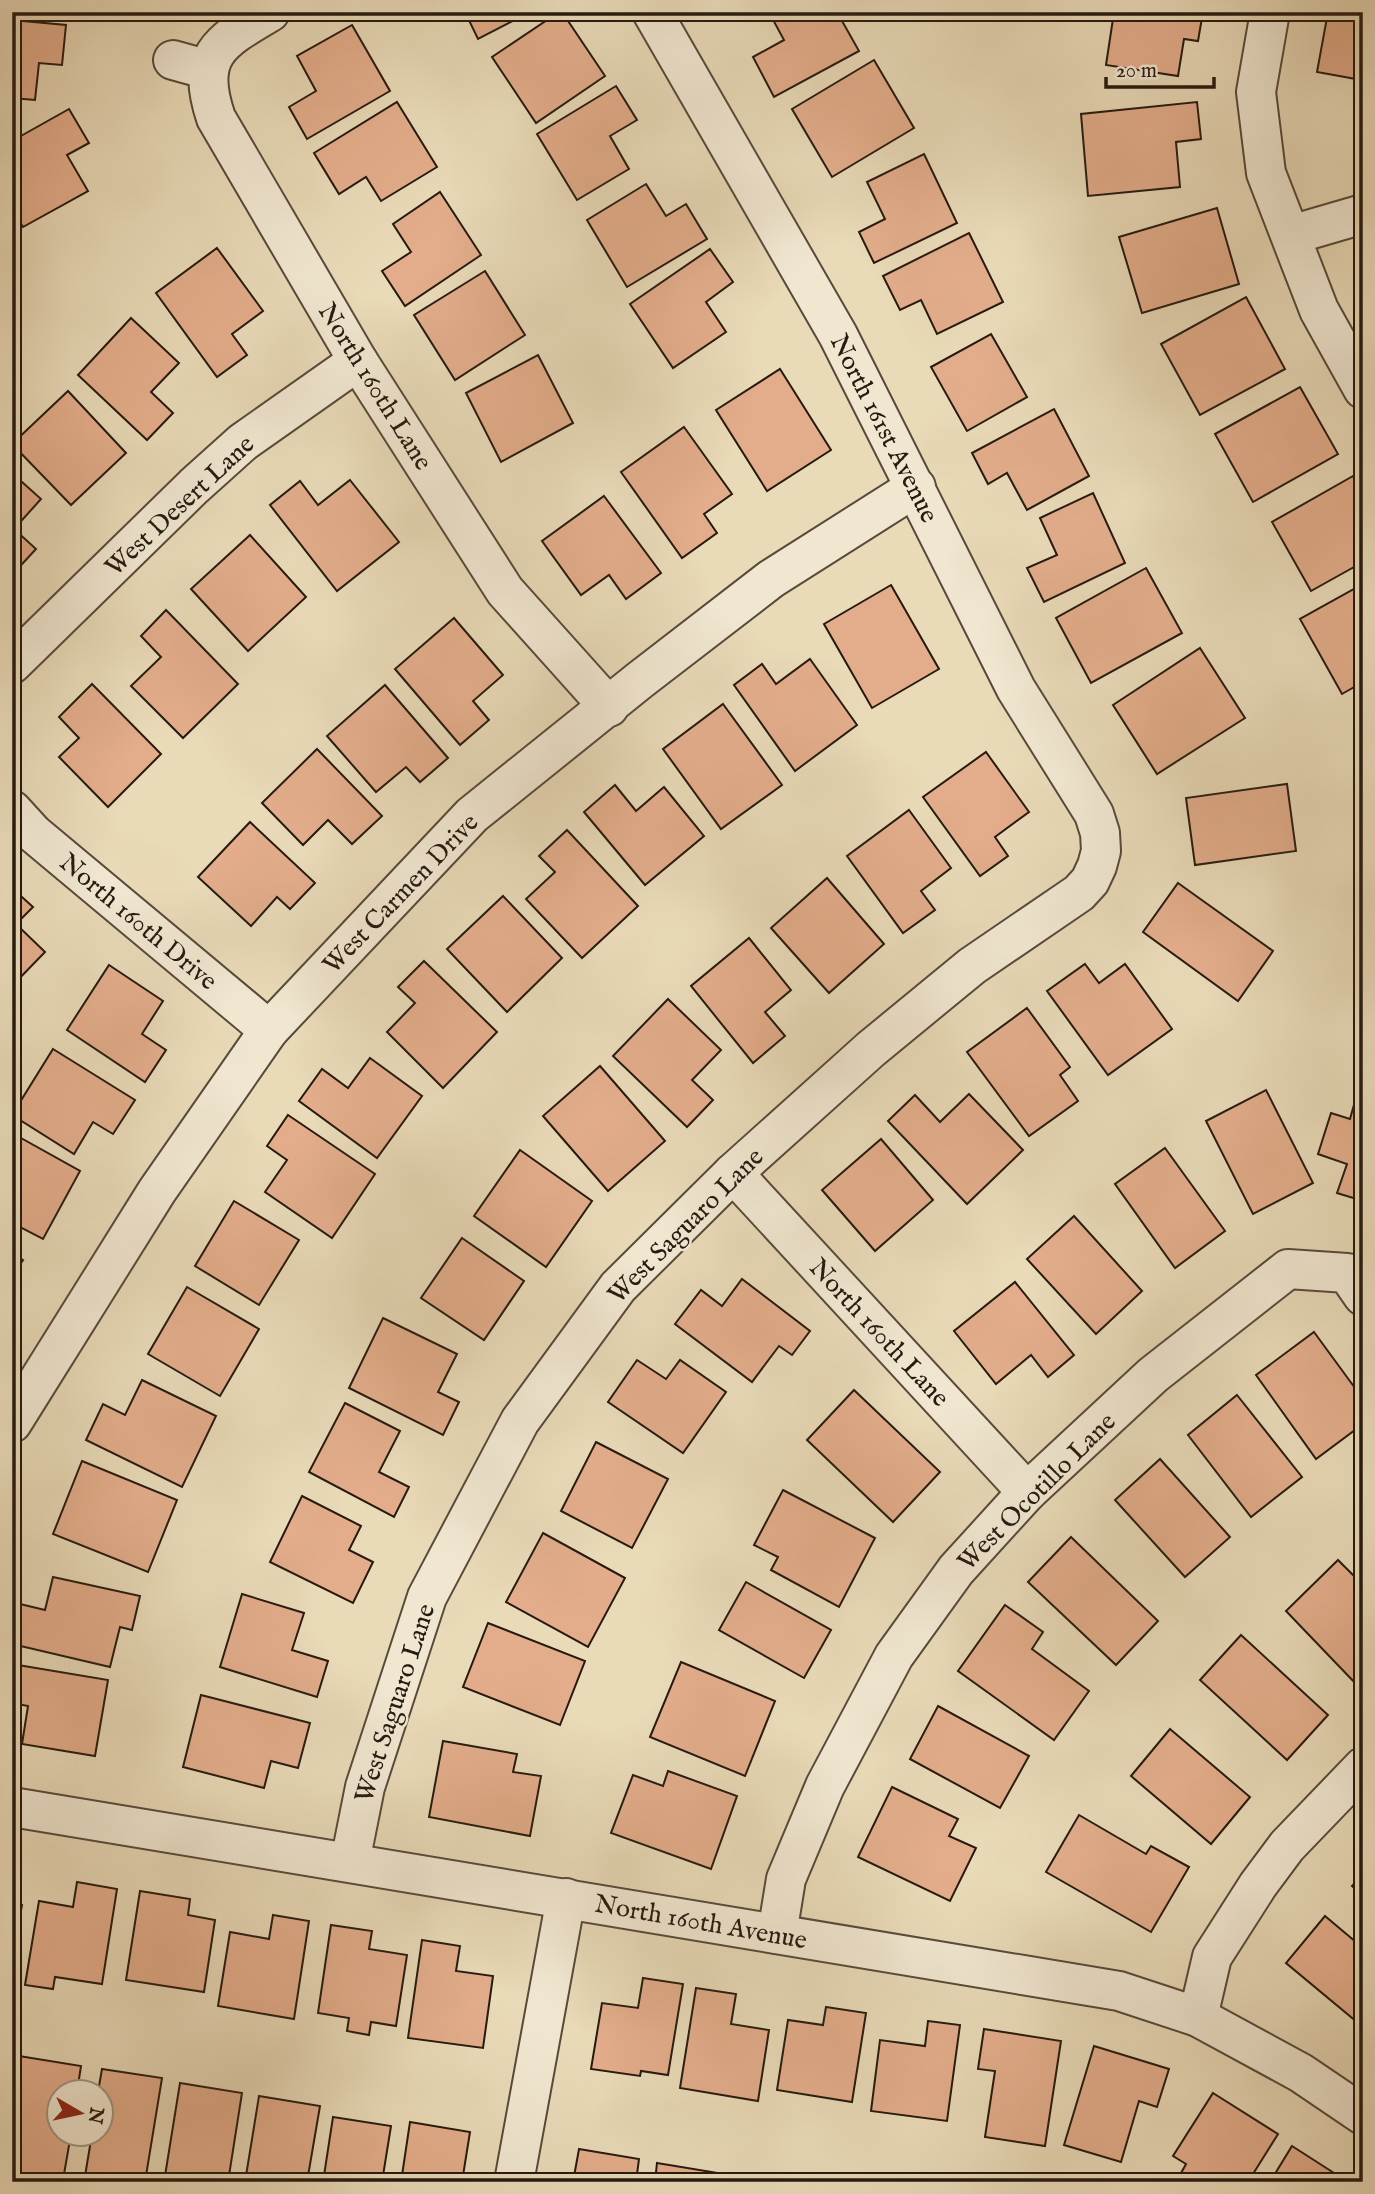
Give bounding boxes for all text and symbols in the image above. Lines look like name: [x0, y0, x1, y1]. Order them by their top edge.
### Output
scale bar: [1106, 46, 1214, 90]
text: 20 m: [1116, 58, 1157, 85]
street label: North 160th Lane: [310, 297, 439, 477]
street label: North 161st Avenue: [822, 329, 945, 528]
street label: West Desert Lane: [98, 428, 262, 584]
street label: West Carmen Drive: [316, 807, 486, 981]
street label: North 160th Drive: [52, 846, 224, 998]
street label: West Saguaro Lane: [601, 1141, 771, 1311]
street label: North 160th Lane: [802, 1252, 956, 1414]
street label: West Ocotillo Lane: [951, 1406, 1123, 1578]
street label: West Saguaro Lane: [348, 1600, 443, 1807]
street label: North 160th Avenue: [592, 1888, 810, 1957]
north arrow: [46, 2078, 116, 2148]
text: N: [82, 2104, 108, 2126]

